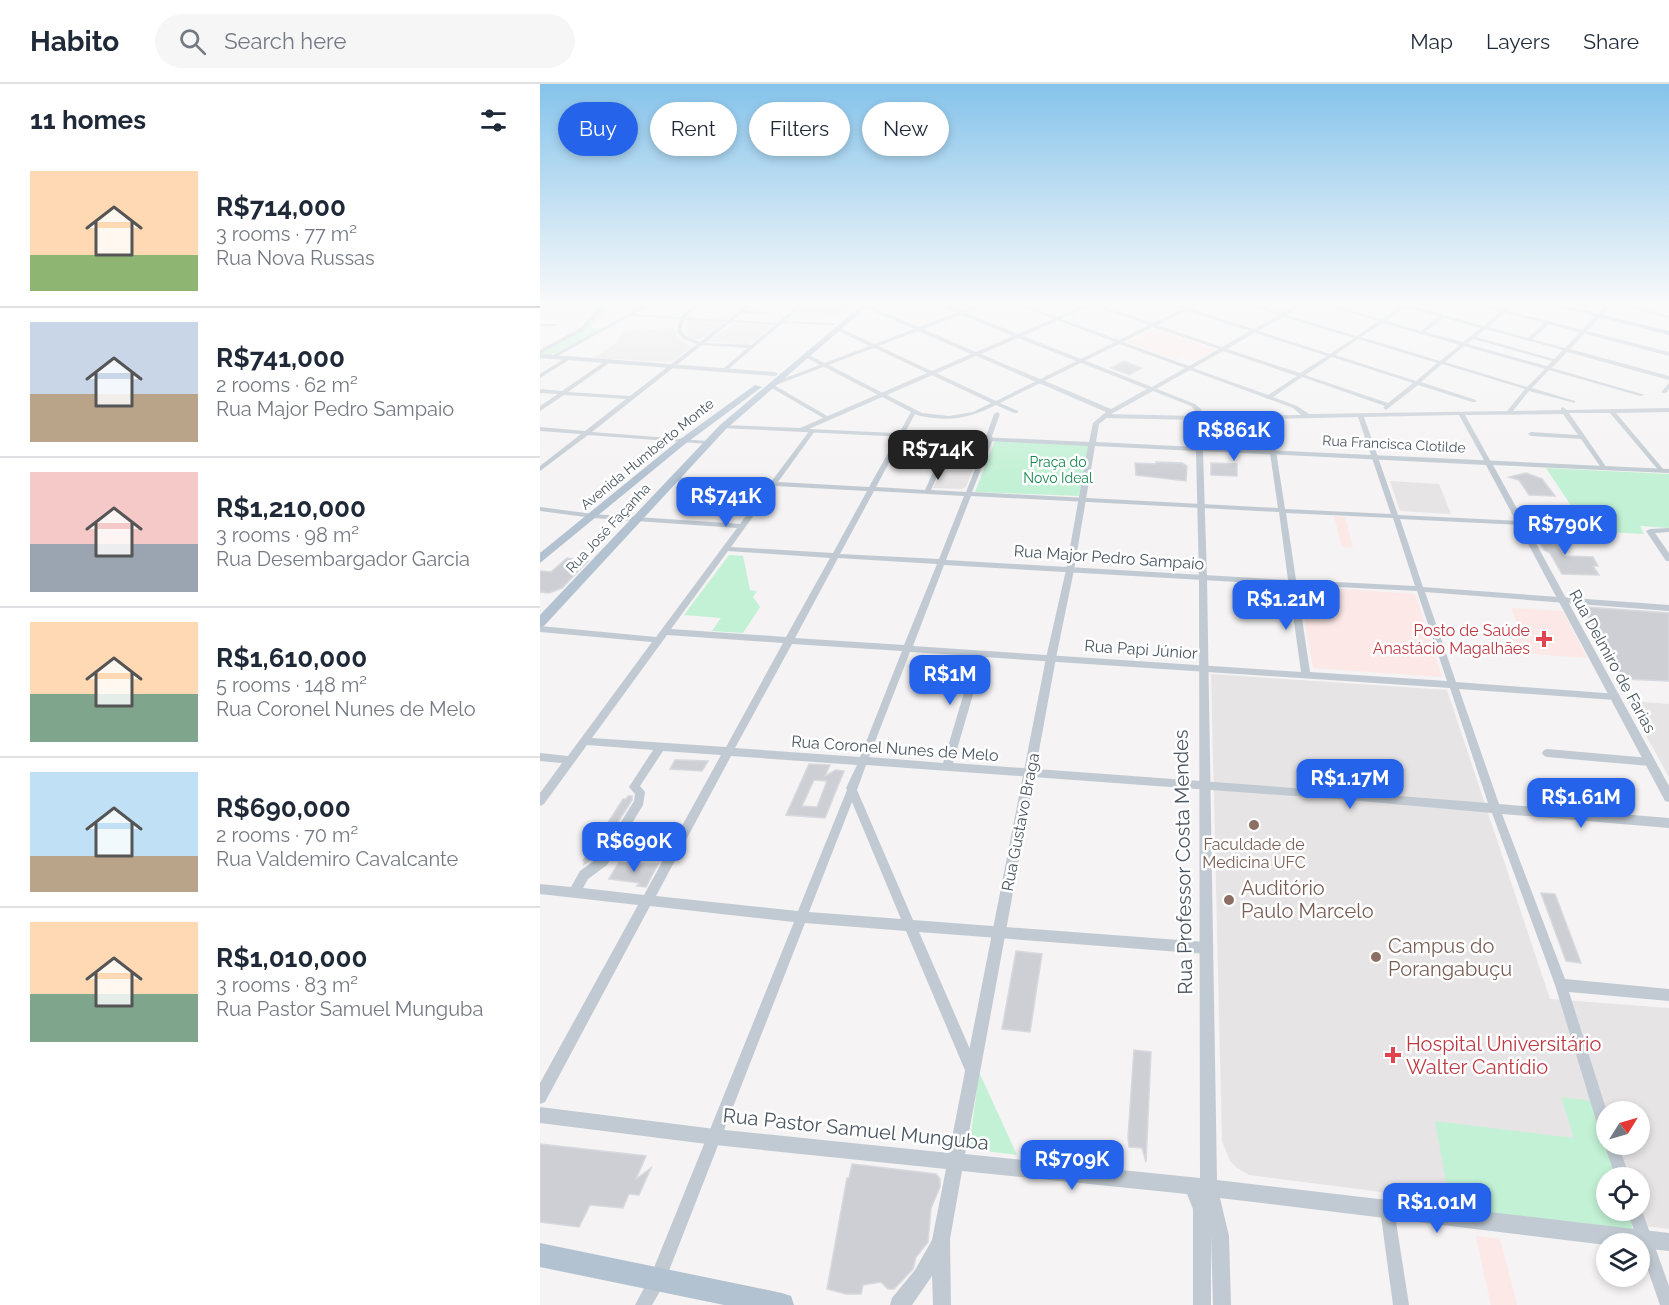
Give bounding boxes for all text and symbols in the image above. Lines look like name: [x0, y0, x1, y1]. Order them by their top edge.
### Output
search box: [155, 14, 575, 68]
text: Habito: [30, 25, 119, 58]
icon: search: [176, 25, 209, 58]
text: Search here: [224, 28, 346, 54]
text: Map: [1410, 29, 1453, 54]
text: Layers: [1486, 29, 1550, 54]
text: Share: [1583, 29, 1639, 54]
chip: Buy: [558, 102, 638, 156]
chip: Rent: [650, 102, 737, 156]
chip: Filters: [749, 102, 850, 156]
chip: New: [862, 102, 949, 156]
icon: filters: [477, 104, 510, 137]
text: 11 homes: [30, 105, 146, 135]
text: R$714,000: [216, 192, 346, 222]
icon: home: [78, 195, 150, 267]
text: 3 rooms · 77 m²: [216, 222, 357, 246]
text: Rua Nova Russas: [216, 246, 375, 270]
text: R$741,000: [216, 343, 345, 373]
icon: home: [78, 346, 150, 418]
text: 2 rooms · 62 m²: [216, 373, 358, 397]
street label: Avenida Humberto Monte: [577, 395, 717, 513]
text: Rua Major Pedro Sampaio: [216, 397, 454, 421]
pin: R$861K: [1185, 411, 1283, 462]
text: R$861K: [1197, 418, 1271, 442]
pin: R$714K: [889, 430, 987, 481]
street label: Rua Francisca Clotilde: [1322, 432, 1466, 456]
text: R$714K: [902, 437, 974, 461]
park label: Praça do Novo Ideal: [1023, 454, 1093, 486]
pin: R$741K: [677, 477, 775, 528]
street label: Rua José Façanha: [563, 480, 653, 576]
text: R$741K: [690, 484, 762, 508]
text: R$1,210,000: [216, 493, 366, 523]
icon: home: [78, 496, 150, 568]
pin: R$790K: [1516, 505, 1614, 556]
text: R$790K: [1528, 512, 1602, 536]
text: 3 rooms · 98 m²: [216, 523, 359, 547]
street label: Rua Major Pedro Sampaio: [1013, 541, 1205, 574]
text: Rua Desembargador Garcia: [216, 547, 470, 571]
pin: R$1.21M: [1231, 580, 1341, 631]
street label: Rua Delmiro de Farias: [1565, 586, 1660, 737]
text: R$1.21M: [1247, 587, 1325, 611]
place label: Posto de Saúde Anastácio Magalhães: [1373, 621, 1530, 658]
marker: Posto de Saúde Anastácio Magalhães: [1535, 630, 1553, 648]
street label: Rua Papi Júnior: [1084, 636, 1199, 663]
text: R$1,610,000: [216, 643, 367, 673]
icon: home: [78, 646, 150, 718]
pin: R$1M: [914, 655, 986, 706]
text: R$1M: [923, 662, 977, 686]
text: 5 rooms · 148 m²: [216, 673, 367, 697]
text: Rua Coronel Nunes de Melo: [216, 697, 476, 721]
street label: Rua Professor Costa Mendes: [1169, 729, 1197, 995]
street label: Rua Coronel Nunes de Melo: [791, 732, 999, 765]
street label: Rua Gustavo Braga: [998, 751, 1043, 893]
pin: R$1.17M: [1295, 759, 1405, 810]
text: R$1.17M: [1311, 766, 1389, 790]
pin: R$1.61M: [1526, 778, 1636, 829]
text: R$1.61M: [1541, 785, 1621, 809]
text: R$690,000: [216, 793, 351, 823]
icon: home: [78, 796, 150, 868]
marker: Faculdade de Medicina UFC: [1247, 818, 1261, 832]
pin: R$690K: [585, 822, 683, 873]
text: 2 rooms · 70 m²: [216, 823, 358, 847]
text: R$690K: [596, 829, 672, 853]
place label: Faculdade de Medicina UFC: [1202, 835, 1306, 872]
text: Rua Valdemiro Cavalcante: [216, 847, 458, 871]
place label: Auditório Paulo Marcelo: [1241, 876, 1374, 923]
marker: Auditório Paulo Marcelo: [1222, 893, 1236, 907]
place label: Campus do Porangabuçu: [1388, 934, 1512, 981]
text: R$1,010,000: [216, 943, 367, 973]
icon: home: [78, 946, 150, 1018]
marker: Campus do Porangabuçu: [1369, 950, 1383, 964]
text: 3 rooms · 83 m²: [216, 973, 358, 997]
text: Rua Pastor Samuel Munguba: [216, 997, 483, 1021]
place label: Hospital Universitário Walter Cantídio: [1406, 1032, 1601, 1079]
marker: Hospital Universitário Walter Cantídio: [1384, 1046, 1402, 1064]
north arrow: [1596, 1101, 1650, 1155]
map controls: [1596, 1101, 1650, 1287]
street label: Rua Pastor Samuel Munguba: [722, 1103, 990, 1155]
pin: R$709K: [1023, 1140, 1121, 1191]
text: R$709K: [1035, 1147, 1109, 1171]
button: locate: [1596, 1167, 1650, 1221]
pin: R$1.01M: [1382, 1183, 1492, 1234]
text: R$1.01M: [1397, 1190, 1477, 1214]
button: layers: [1596, 1233, 1650, 1287]

